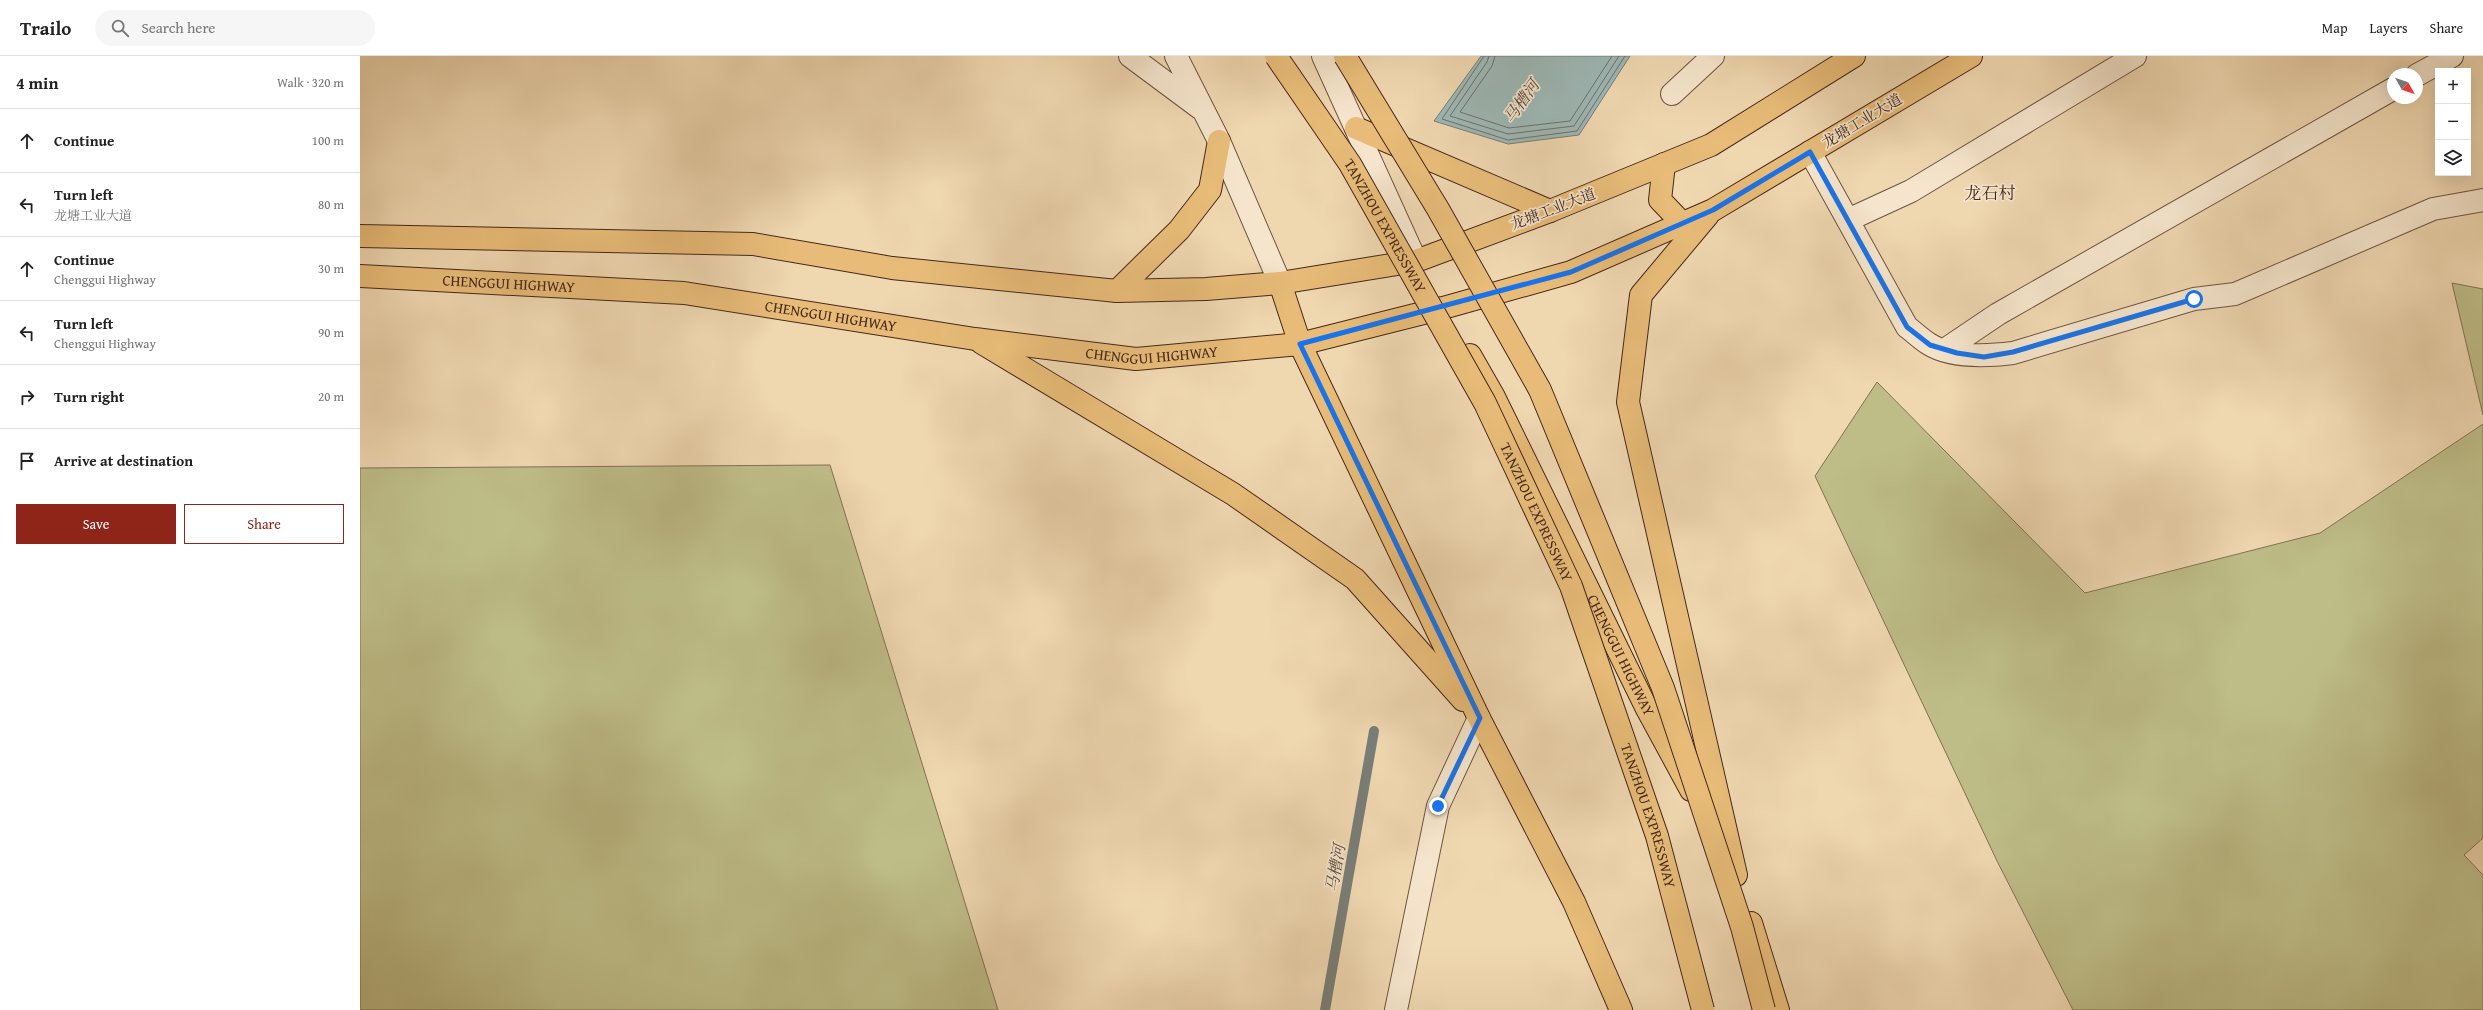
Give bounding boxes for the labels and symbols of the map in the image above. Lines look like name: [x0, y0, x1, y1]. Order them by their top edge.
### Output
north arrow: [2387, 68, 2423, 104]
water label: 马槽河: [1497, 72, 1547, 127]
street label: 龙塘工业大道: [1818, 88, 1906, 153]
street label: TANZHOU EXPRESSWAY: [1339, 154, 1432, 297]
district label: 龙石村: [1965, 180, 2016, 205]
street label: 龙塘工业大道: [1507, 183, 1599, 234]
street label: CHENGGUI HIGHWAY: [442, 269, 576, 297]
route start: [2185, 290, 2203, 308]
street label: CHENGGUI HIGHWAY: [764, 295, 898, 336]
street label: CHENGGUI HIGHWAY: [1084, 341, 1219, 369]
street label: TANZHOU EXPRESSWAY: [1495, 439, 1578, 585]
street label: CHENGGUI HIGHWAY: [1582, 591, 1660, 719]
street label: TANZHOU EXPRESSWAY: [1616, 740, 1681, 890]
route end: [1429, 797, 1447, 815]
water label: 马槽河: [1319, 839, 1352, 894]

